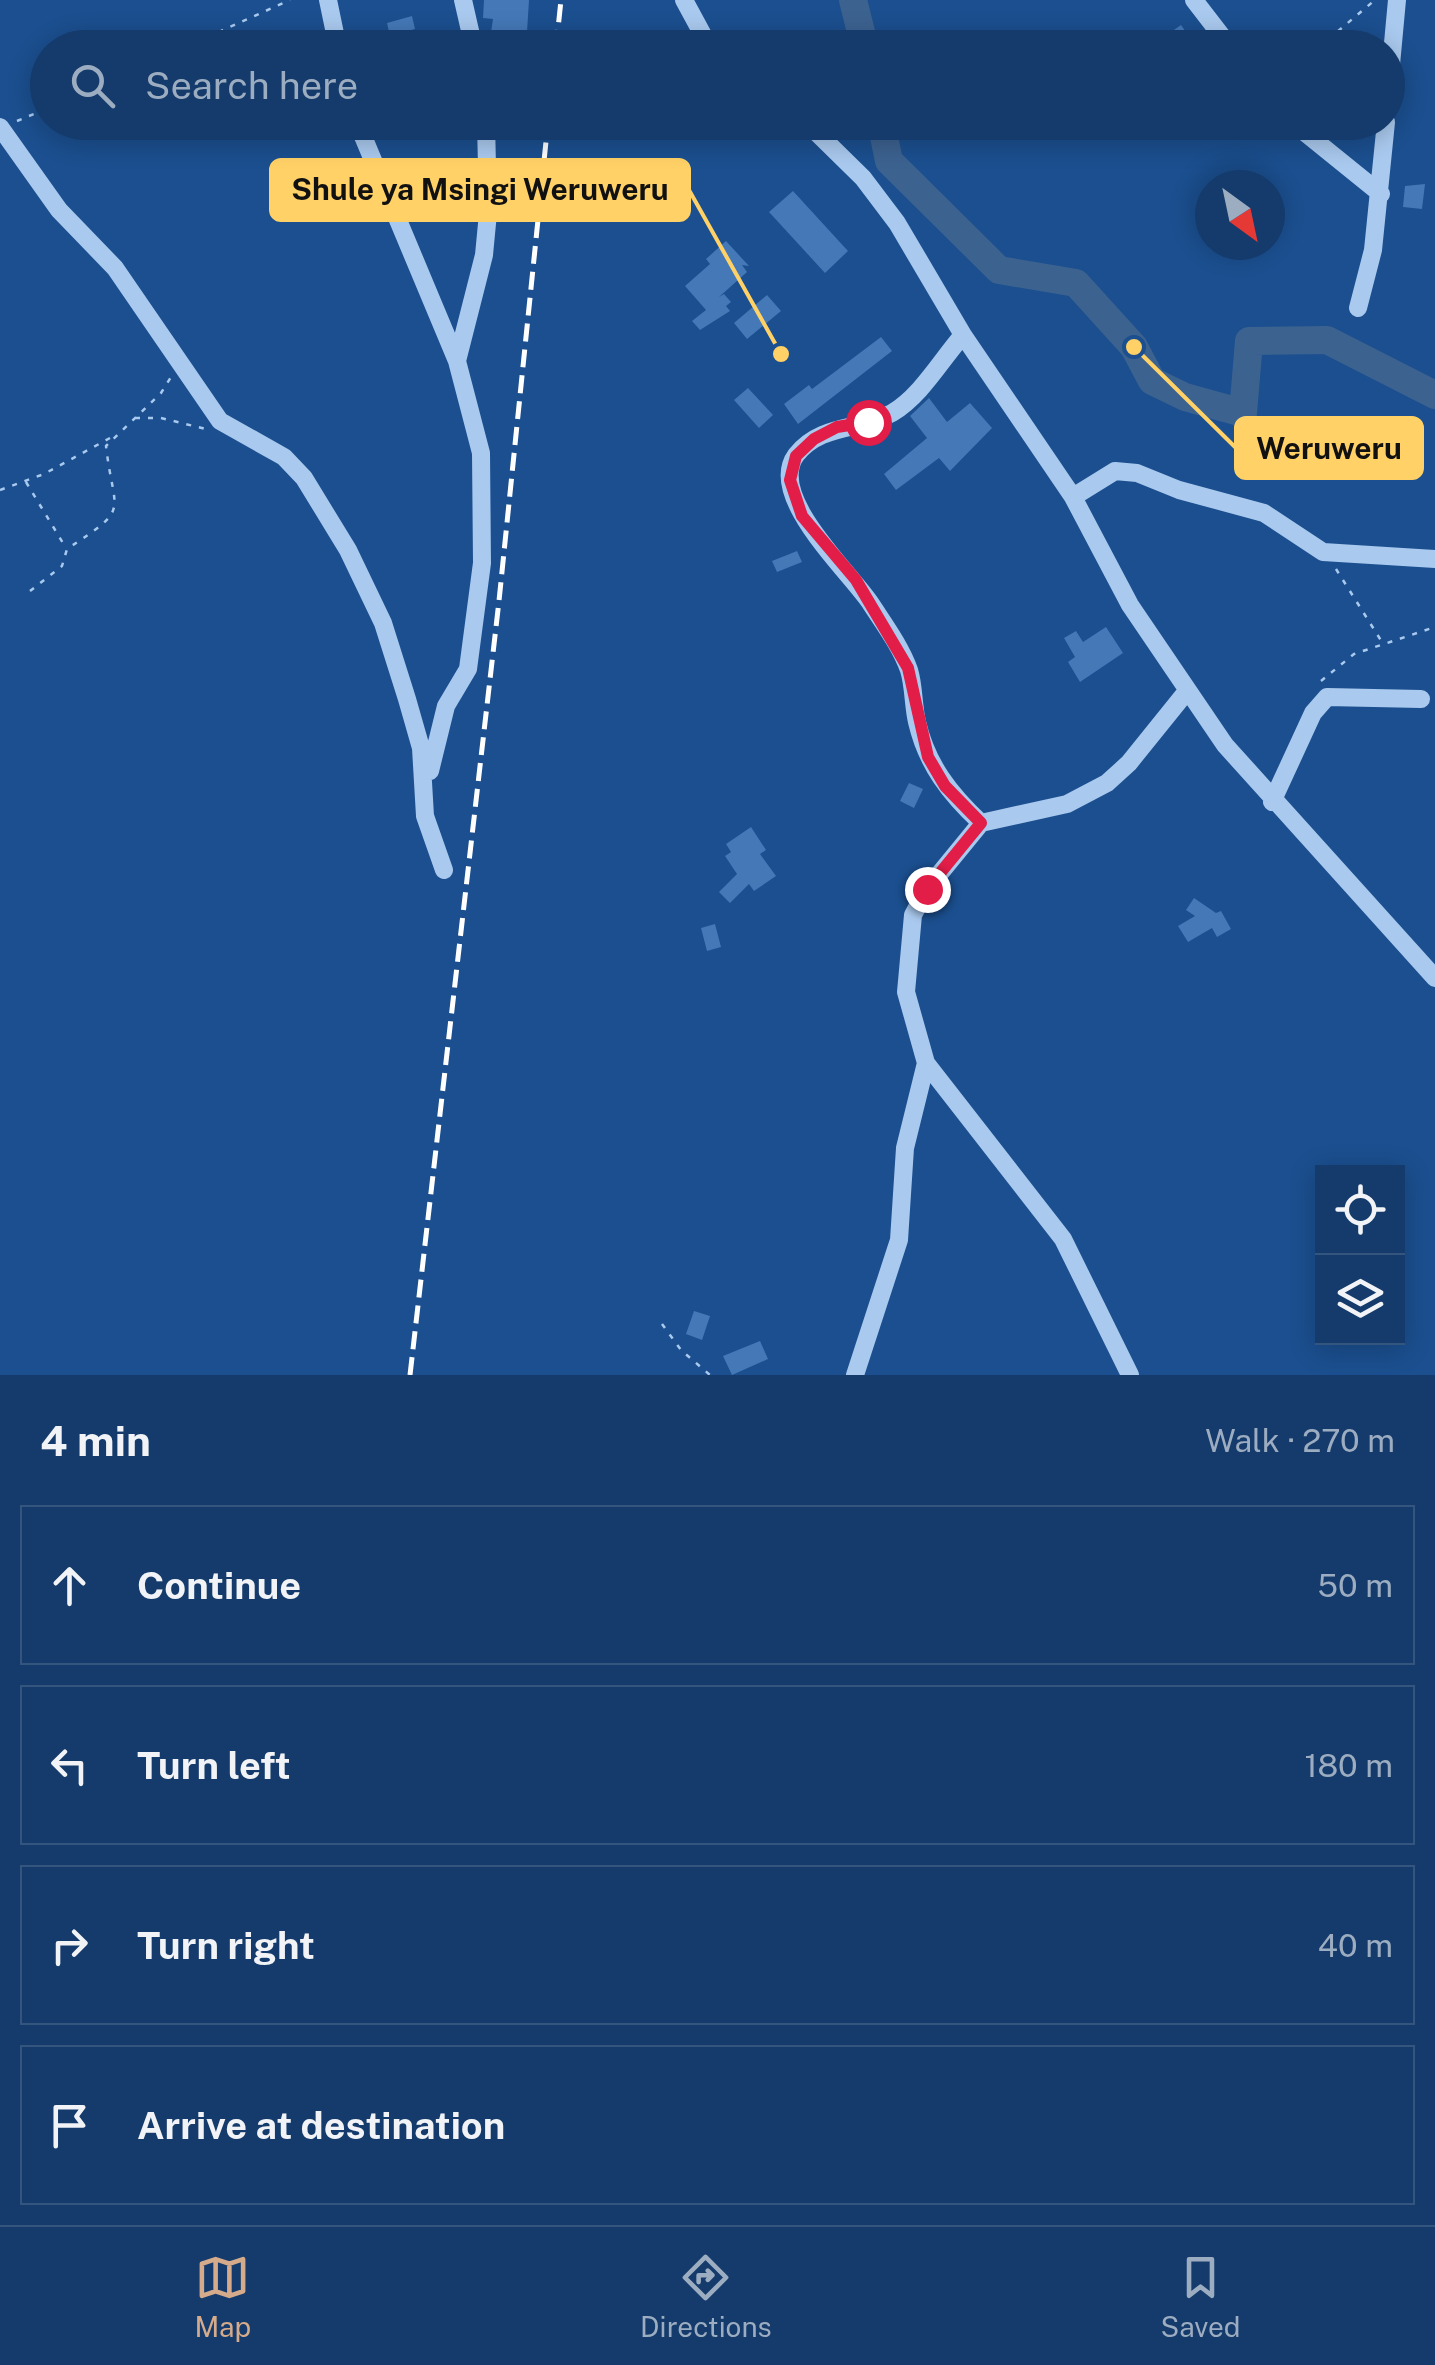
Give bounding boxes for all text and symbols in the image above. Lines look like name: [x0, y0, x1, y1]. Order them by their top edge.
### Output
search box: [30, 30, 1405, 140]
icon: search: [65, 58, 120, 113]
text: Search here: [145, 63, 358, 108]
callout: Shule ya Msingi Weruweru: [271, 160, 689, 220]
north arrow: [1195, 170, 1285, 260]
text: Shule ya Msingi Weruweru: [291, 171, 669, 207]
route start: [846, 400, 892, 446]
callout: Weruweru: [1236, 418, 1422, 478]
text: Weruweru: [1256, 430, 1402, 466]
route end: [905, 867, 951, 913]
map controls: [1315, 1165, 1405, 1345]
button: locate: [1315, 1165, 1405, 1255]
button: layers: [1315, 1255, 1405, 1345]
text: 4 min: [40, 1416, 151, 1465]
text: Walk · 270 m: [1205, 1422, 1395, 1459]
icon: ahead: [42, 1558, 97, 1613]
text: Continue: [137, 1563, 301, 1608]
text: 50 m: [1317, 1567, 1393, 1604]
icon: left: [42, 1738, 97, 1793]
text: Turn left: [137, 1743, 291, 1788]
text: 180 m: [1304, 1747, 1393, 1784]
icon: right: [42, 1918, 97, 1973]
text: Turn right: [137, 1923, 315, 1968]
text: 40 m: [1318, 1927, 1393, 1964]
icon: arrive: [42, 2098, 97, 2153]
text: Arrive at destination: [137, 2103, 505, 2148]
tab: Map: [194, 2250, 251, 2343]
tab: Directions: [640, 2250, 772, 2343]
tab: Saved: [1160, 2250, 1241, 2343]

